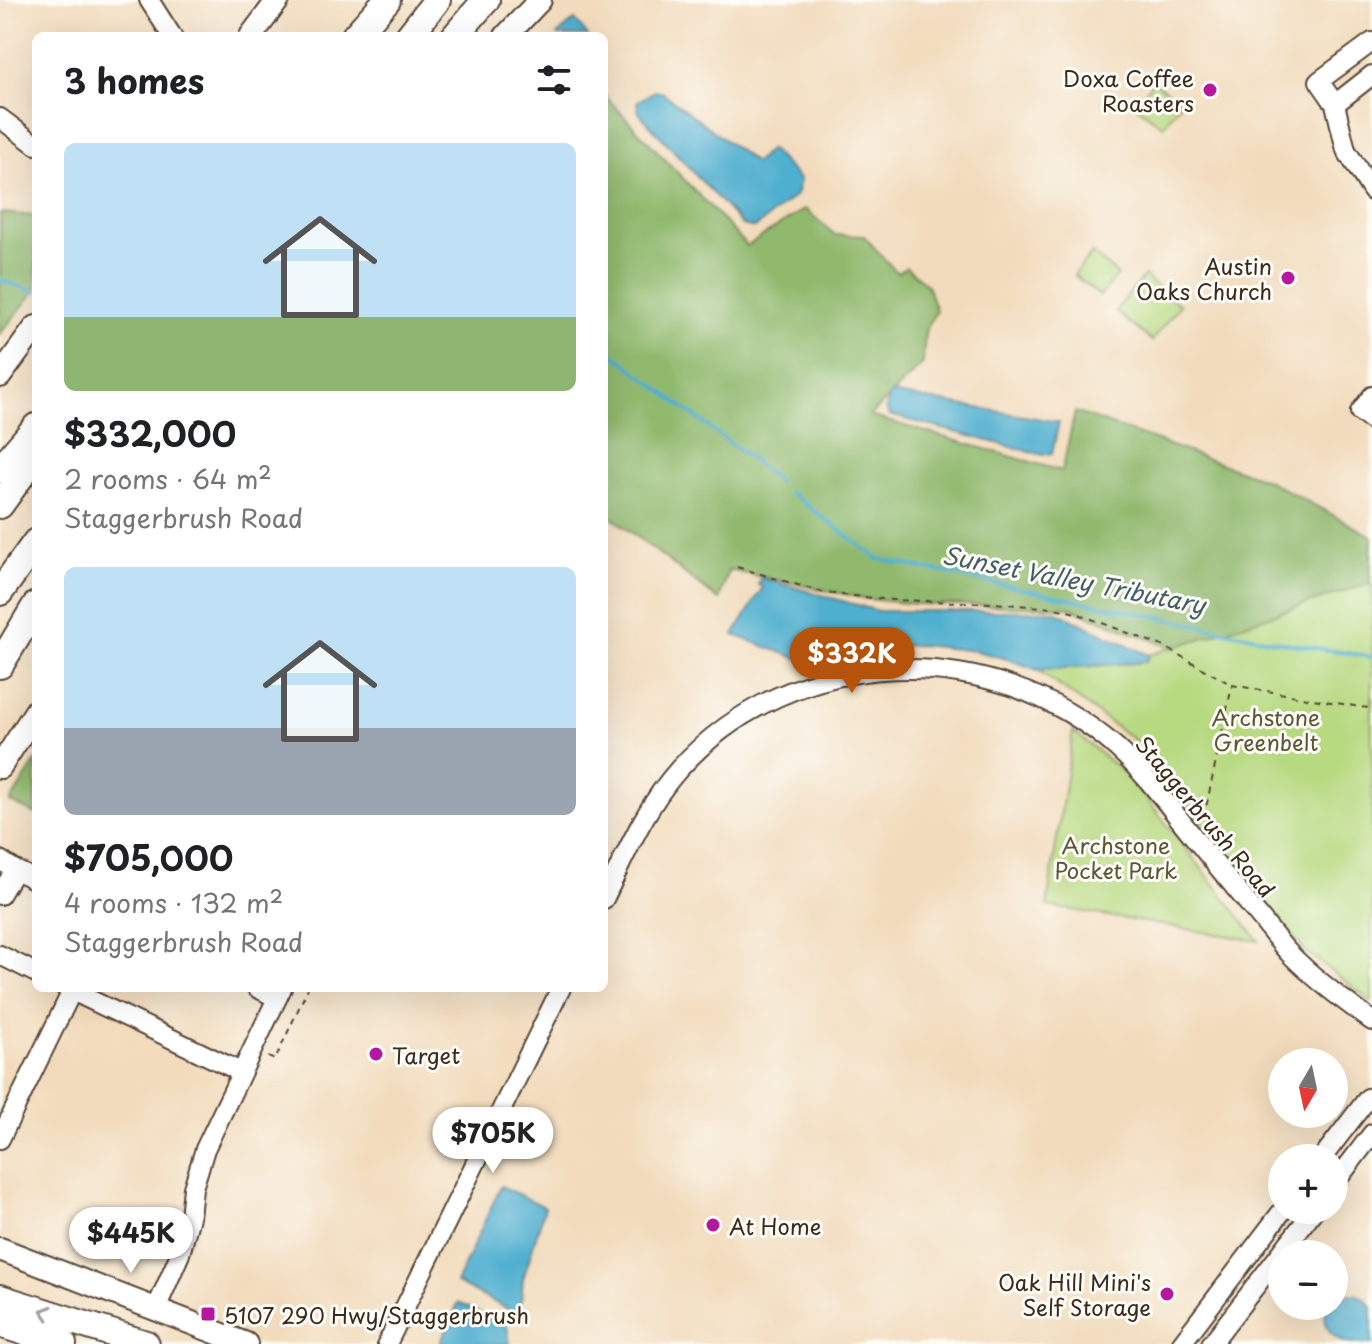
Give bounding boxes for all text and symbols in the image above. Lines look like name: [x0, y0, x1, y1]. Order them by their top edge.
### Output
text: 3 homes: [64, 54, 204, 106]
icon: filters: [532, 58, 576, 102]
place label: Doxa Coffee Roasters: [1063, 61, 1194, 119]
marker: Doxa Coffee Roasters: [1201, 81, 1219, 99]
icon: home: [248, 195, 392, 339]
place label: Austin Oaks Church: [1136, 249, 1272, 307]
marker: Austin Oaks Church: [1279, 269, 1297, 287]
text: $332,000: [64, 407, 236, 459]
text: 2 rooms · 64 m²: [64, 459, 272, 498]
text: Staggerbrush Road: [64, 498, 303, 537]
water label: Sunset Valley Tributary: [939, 536, 1211, 623]
icon: home: [248, 619, 392, 763]
pin: $332K: [796, 627, 908, 695]
text: $332K: [808, 633, 896, 672]
park label: Archstone Greenbelt: [1212, 700, 1320, 758]
street label: Staggerbrush Road: [1128, 728, 1284, 904]
park label: Archstone Pocket Park: [1055, 828, 1177, 886]
text: $705,000: [64, 831, 233, 883]
text: 4 rooms · 132 m²: [64, 883, 283, 922]
text: Staggerbrush Road: [64, 922, 303, 961]
place label: Target: [392, 1038, 460, 1071]
marker: Target: [367, 1045, 385, 1063]
north arrow: [1268, 1048, 1348, 1128]
map controls: [1268, 1048, 1348, 1320]
pin: $705K: [437, 1107, 549, 1175]
text: $705K: [450, 1113, 536, 1152]
button: +: [1268, 1144, 1348, 1224]
pin: $445K: [75, 1207, 187, 1275]
place label: At Home: [729, 1209, 821, 1242]
text: $445K: [87, 1213, 175, 1252]
marker: At Home: [704, 1216, 722, 1234]
button: −: [1268, 1240, 1348, 1320]
place label: Oak Hill Mini's Self Storage: [998, 1265, 1151, 1323]
marker: Oak Hill Mini's Self Storage: [1158, 1285, 1176, 1303]
place label: 5107 290 Hwy/Staggerbrush: [224, 1298, 529, 1331]
marker: 5107 290 Hwy/Staggerbrush: [199, 1305, 217, 1323]
one-way arrow: [40, 1306, 54, 1322]

